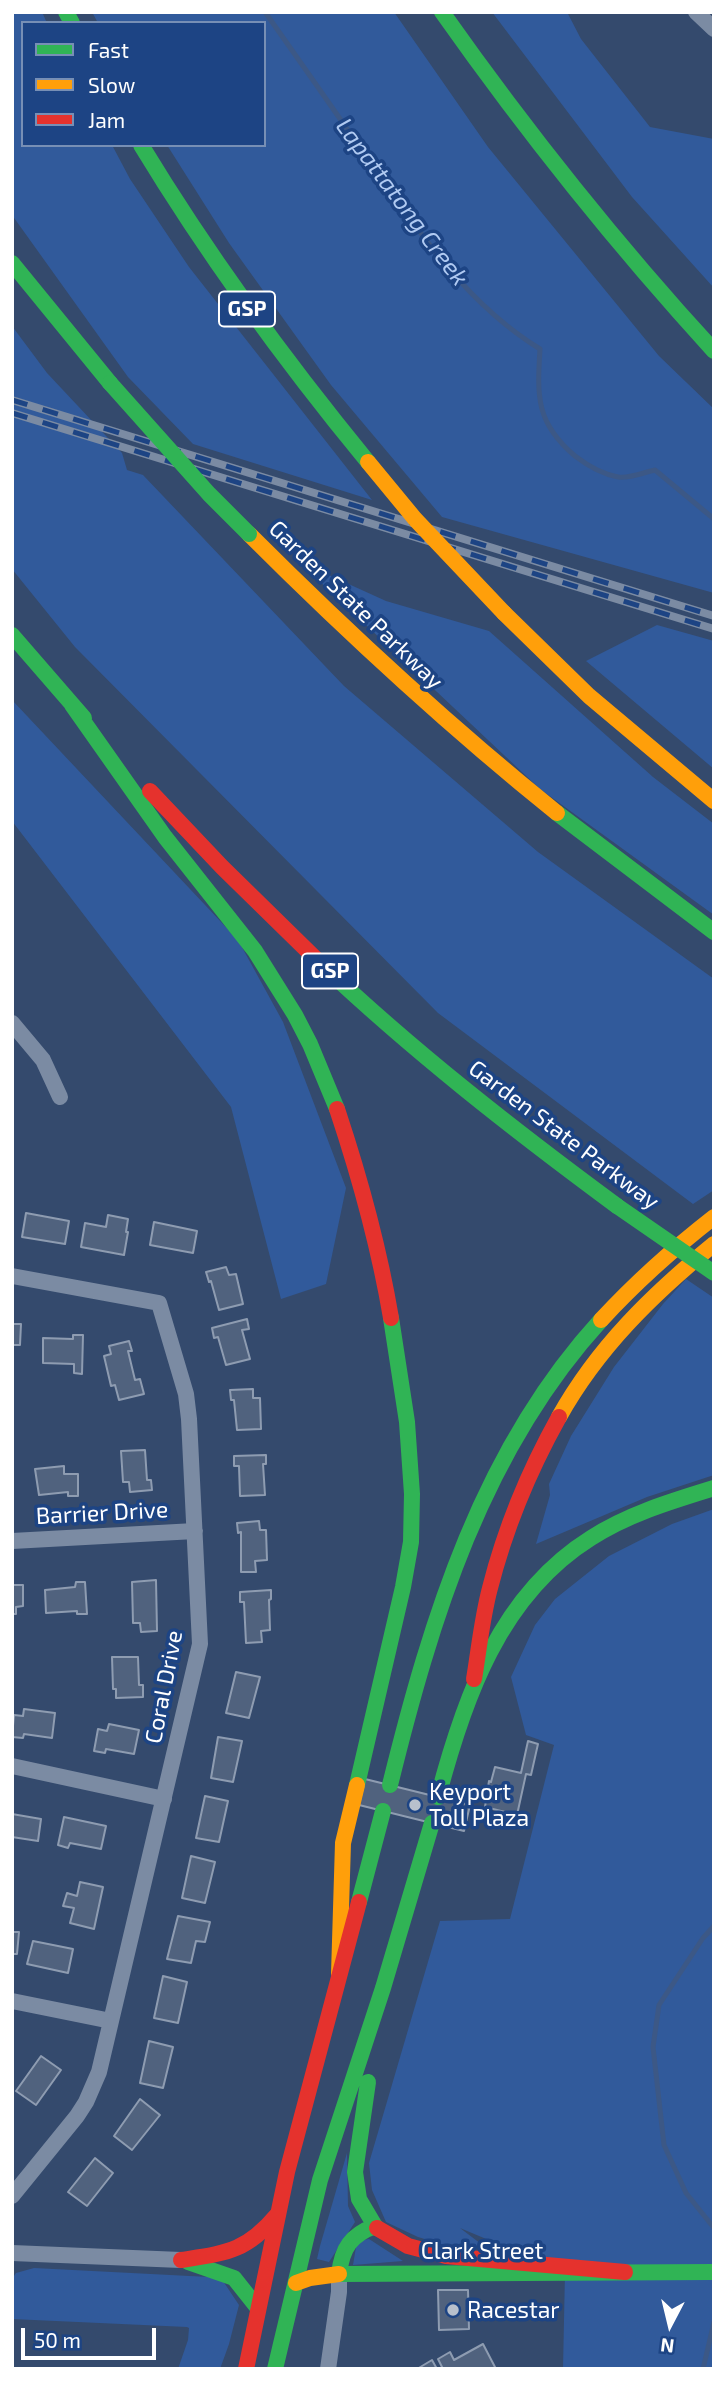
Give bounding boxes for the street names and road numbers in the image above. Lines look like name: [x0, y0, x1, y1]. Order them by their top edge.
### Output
road number: GSP: [219, 292, 275, 326]
street label: Garden State Parkway: [263, 515, 449, 695]
road number: GSP: [302, 954, 358, 988]
street label: Garden State Parkway: [463, 1054, 665, 1216]
street label: Barrier Drive: [35, 1496, 169, 1530]
street label: Coral Drive: [140, 1628, 188, 1746]
street label: Clark Street: [421, 2237, 543, 2265]

